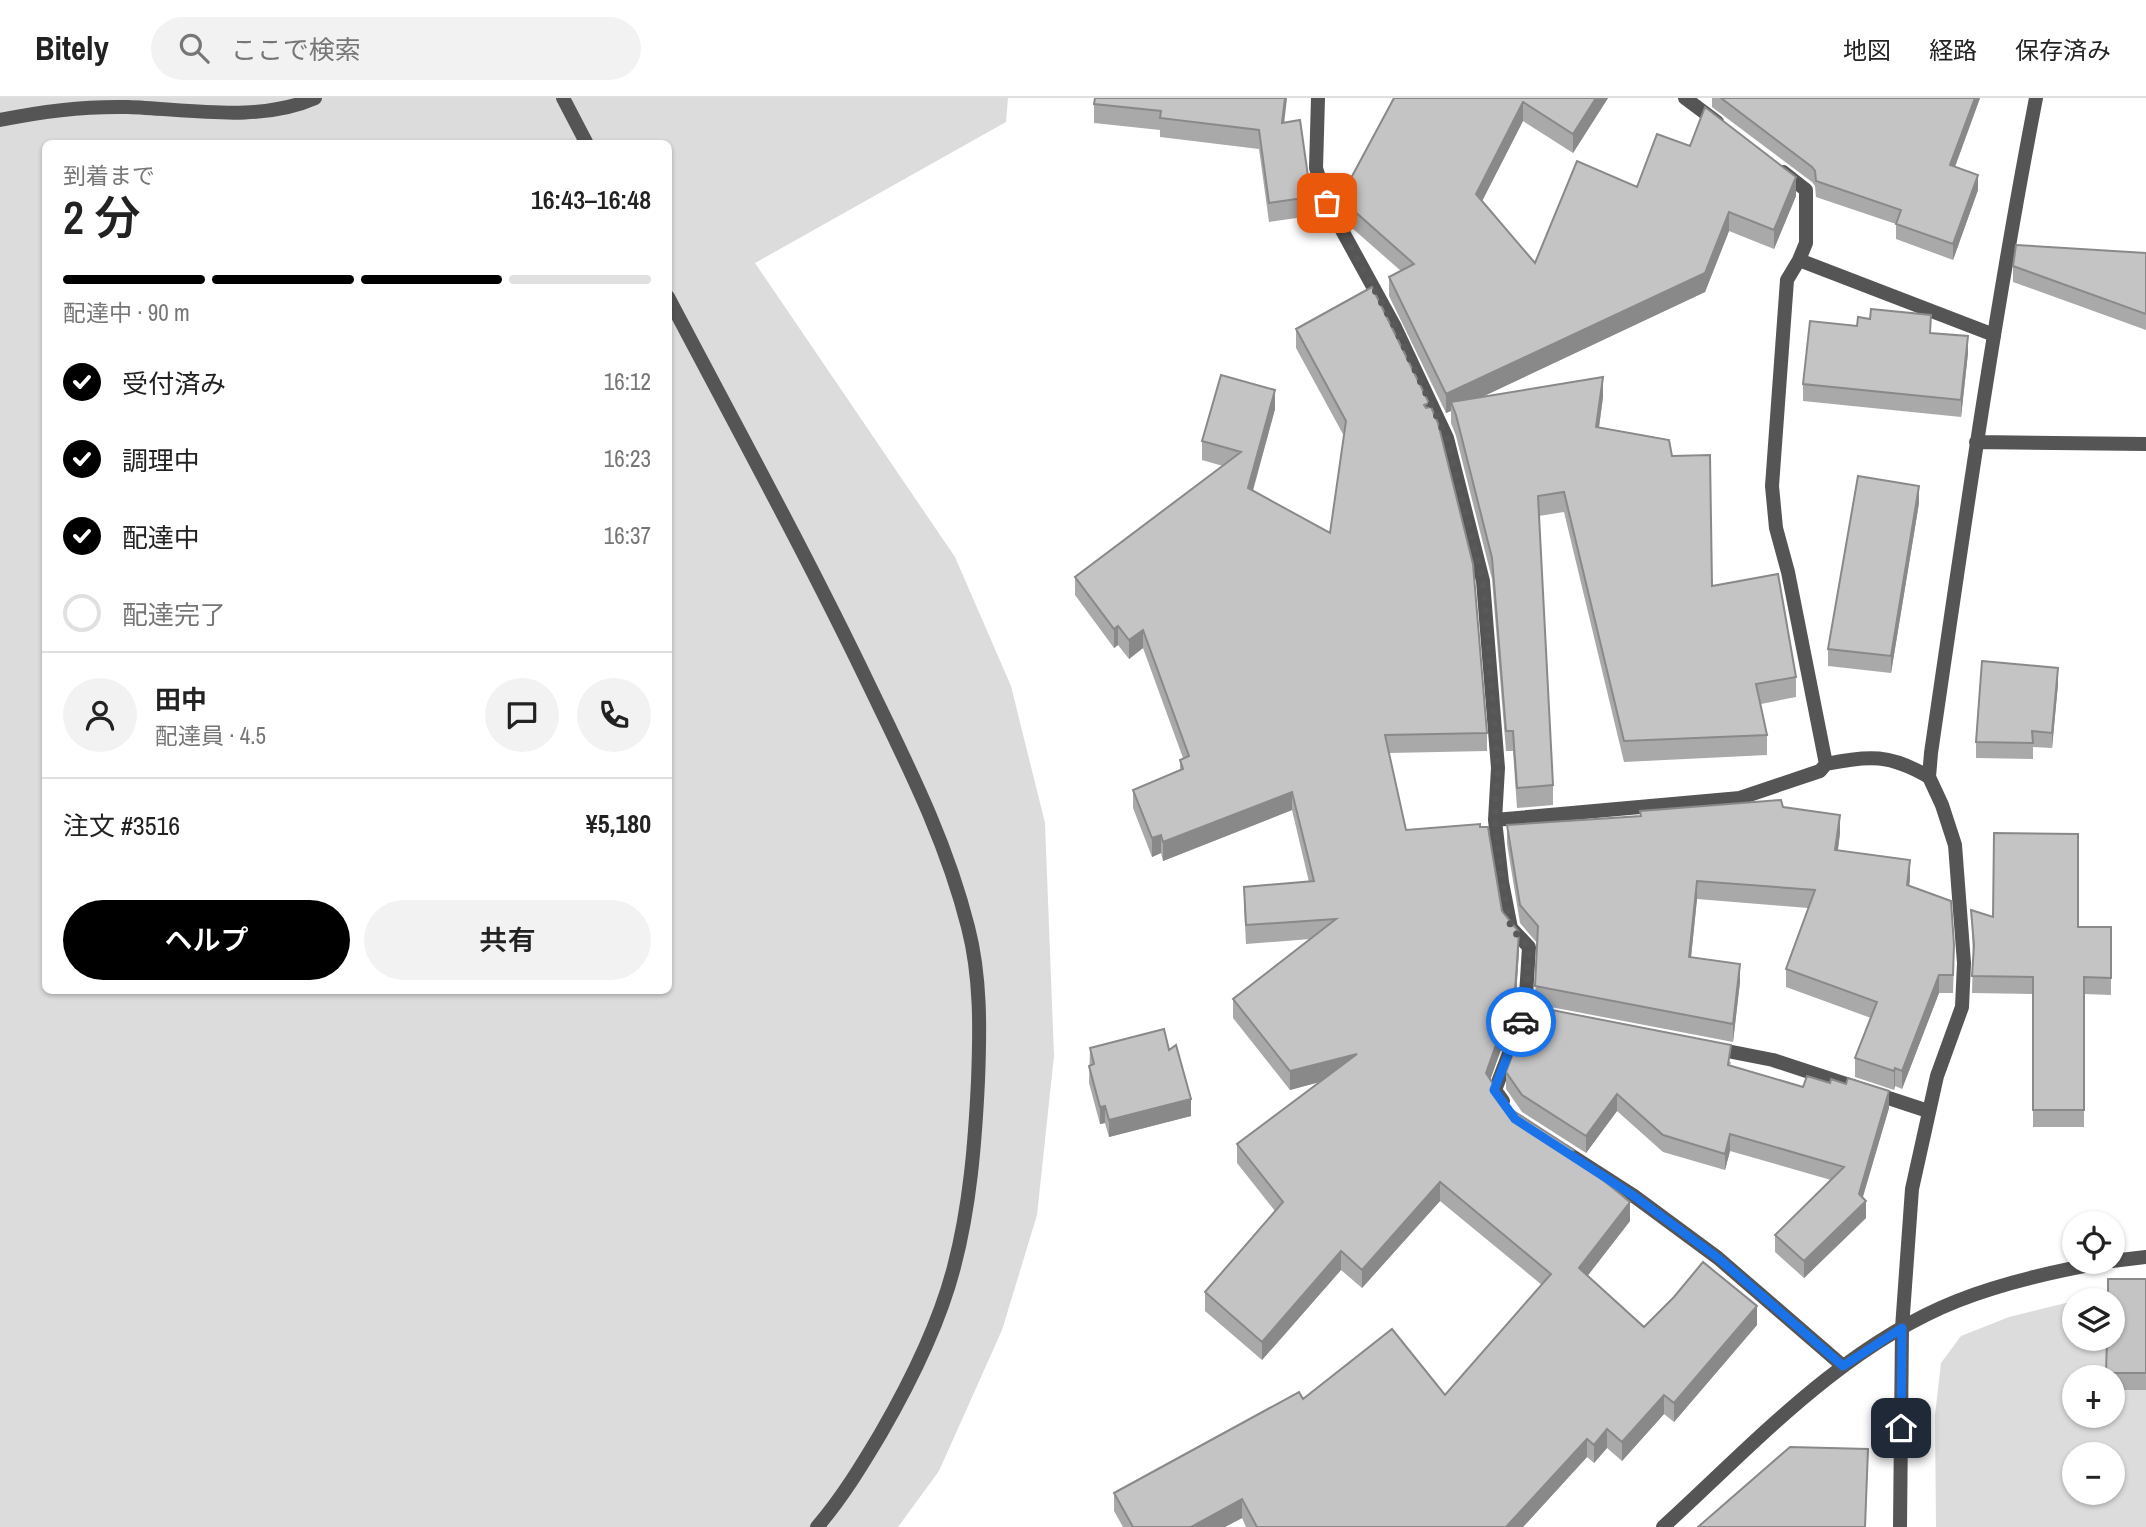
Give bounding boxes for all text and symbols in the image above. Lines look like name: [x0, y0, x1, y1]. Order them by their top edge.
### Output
search box: [151, 17, 641, 80]
text: Bitely: [35, 26, 109, 70]
icon: search: [175, 29, 213, 67]
text: ここで検索: [231, 32, 361, 67]
text: 地図: [1843, 34, 1891, 66]
text: 経路: [1929, 34, 1977, 66]
text: 保存済み: [2015, 34, 2111, 66]
text: 到着まで: [63, 160, 155, 191]
pin: [1297, 173, 1357, 233]
text: 16:43–16:48: [531, 182, 651, 217]
icon: bag: [1308, 184, 1346, 222]
text: 2 分: [63, 186, 140, 248]
text: 配達中 · 90 m: [63, 297, 190, 328]
icon: check: [63, 363, 101, 401]
text: 受付済み: [122, 366, 226, 401]
text: 16:12: [604, 366, 651, 397]
icon: check: [63, 440, 101, 478]
text: 調理中: [122, 443, 200, 478]
text: 16:23: [604, 443, 651, 474]
icon: check: [63, 517, 101, 555]
text: 配達中: [122, 520, 200, 555]
text: 16:37: [604, 520, 651, 551]
text: 配達完了: [122, 597, 226, 632]
button: person: [63, 678, 137, 752]
button: chat: [485, 678, 559, 752]
button: phone: [577, 678, 651, 752]
text: 田中: [155, 682, 207, 717]
text: 配達員 · 4.5: [155, 720, 266, 751]
text: ¥5,180: [586, 806, 651, 841]
text: 注文 #3516: [63, 808, 180, 843]
button: ヘルプ: [63, 900, 350, 980]
button: 共有: [364, 900, 651, 980]
courier: [1486, 987, 1556, 1057]
icon: car: [1502, 1003, 1540, 1041]
map controls: [2062, 1211, 2125, 1505]
button: locate: [2062, 1211, 2125, 1274]
button: layers: [2062, 1288, 2125, 1351]
button: +: [2062, 1365, 2125, 1428]
pin: [1871, 1398, 1931, 1458]
icon: home: [1882, 1409, 1920, 1447]
button: −: [2062, 1442, 2125, 1505]

